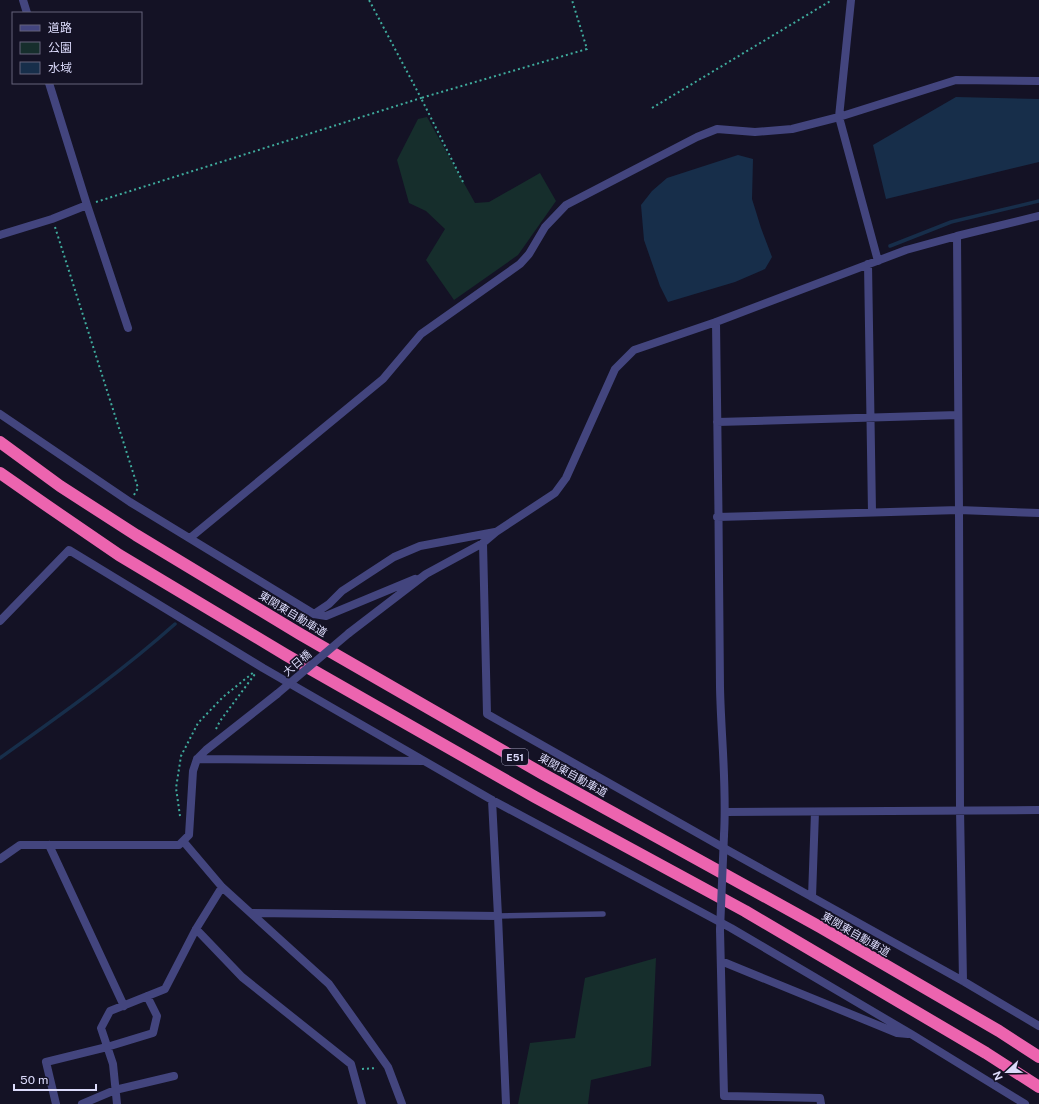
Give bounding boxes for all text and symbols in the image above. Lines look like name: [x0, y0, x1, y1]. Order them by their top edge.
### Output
legend: [12, 12, 142, 84]
text: 道路: [48, 21, 72, 35]
text: 公園: [48, 41, 72, 55]
text: 水域: [48, 61, 72, 75]
street label: 東関東自動車道: [257, 589, 329, 639]
street label: 大日橋: [281, 648, 313, 678]
road number: E51: [502, 749, 528, 765]
street label: 東関東自動車道: [536, 751, 610, 799]
street label: 東関東自動車道: [820, 910, 892, 958]
north arrow: [987, 1052, 1027, 1092]
scale bar: [14, 1066, 96, 1092]
text: N: [991, 1070, 1005, 1082]
text: 50 m: [20, 1073, 48, 1087]

